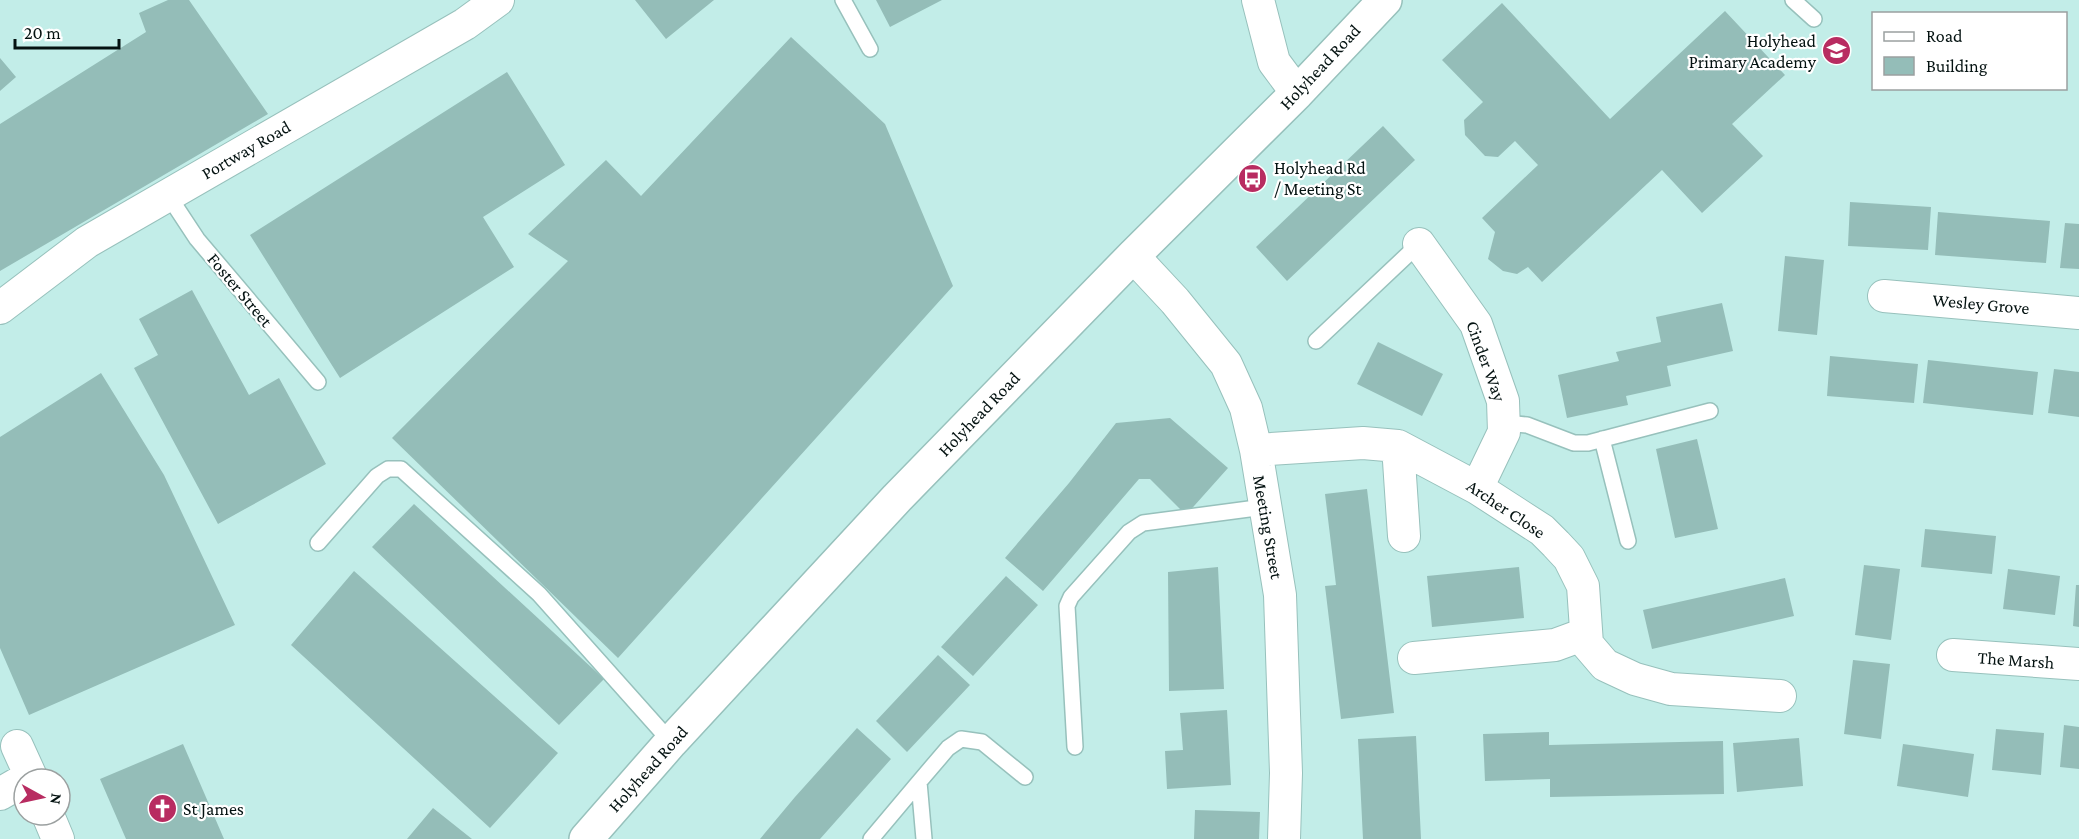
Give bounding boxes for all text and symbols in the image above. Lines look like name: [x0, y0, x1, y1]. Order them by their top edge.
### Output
scale bar: [15, 12, 118, 50]
legend: [1872, 12, 2067, 90]
street label: Holyhead Road: [1276, 20, 1365, 114]
text: 20 m: [24, 23, 61, 43]
text: Road: [1926, 26, 1963, 46]
place label: Holyhead Primary Academy: [1689, 31, 1817, 72]
school or university icon: Holyhead Primary Academy: [1821, 35, 1853, 67]
text: Building: [1926, 56, 1988, 76]
street label: Portway Road: [198, 116, 294, 184]
place label: Holyhead Rd / Meeting St: [1274, 158, 1366, 199]
bus stop icon: Holyhead Rd / Meeting St: [1237, 162, 1269, 194]
street label: Foster Street: [203, 249, 277, 332]
street label: Wesley Grove: [1932, 290, 2030, 318]
street label: Cinder Way: [1462, 318, 1510, 405]
street label: Holyhead Road: [934, 367, 1024, 460]
street label: Meeting Street: [1249, 473, 1287, 582]
street label: Archer Close: [1463, 475, 1549, 543]
street label: The Marsh: [1977, 647, 2055, 673]
street label: Holyhead Road: [604, 721, 692, 816]
north arrow: [12, 767, 72, 827]
text: N: [47, 792, 66, 806]
church icon: St James: [146, 793, 178, 825]
place label: St James: [183, 799, 244, 819]

